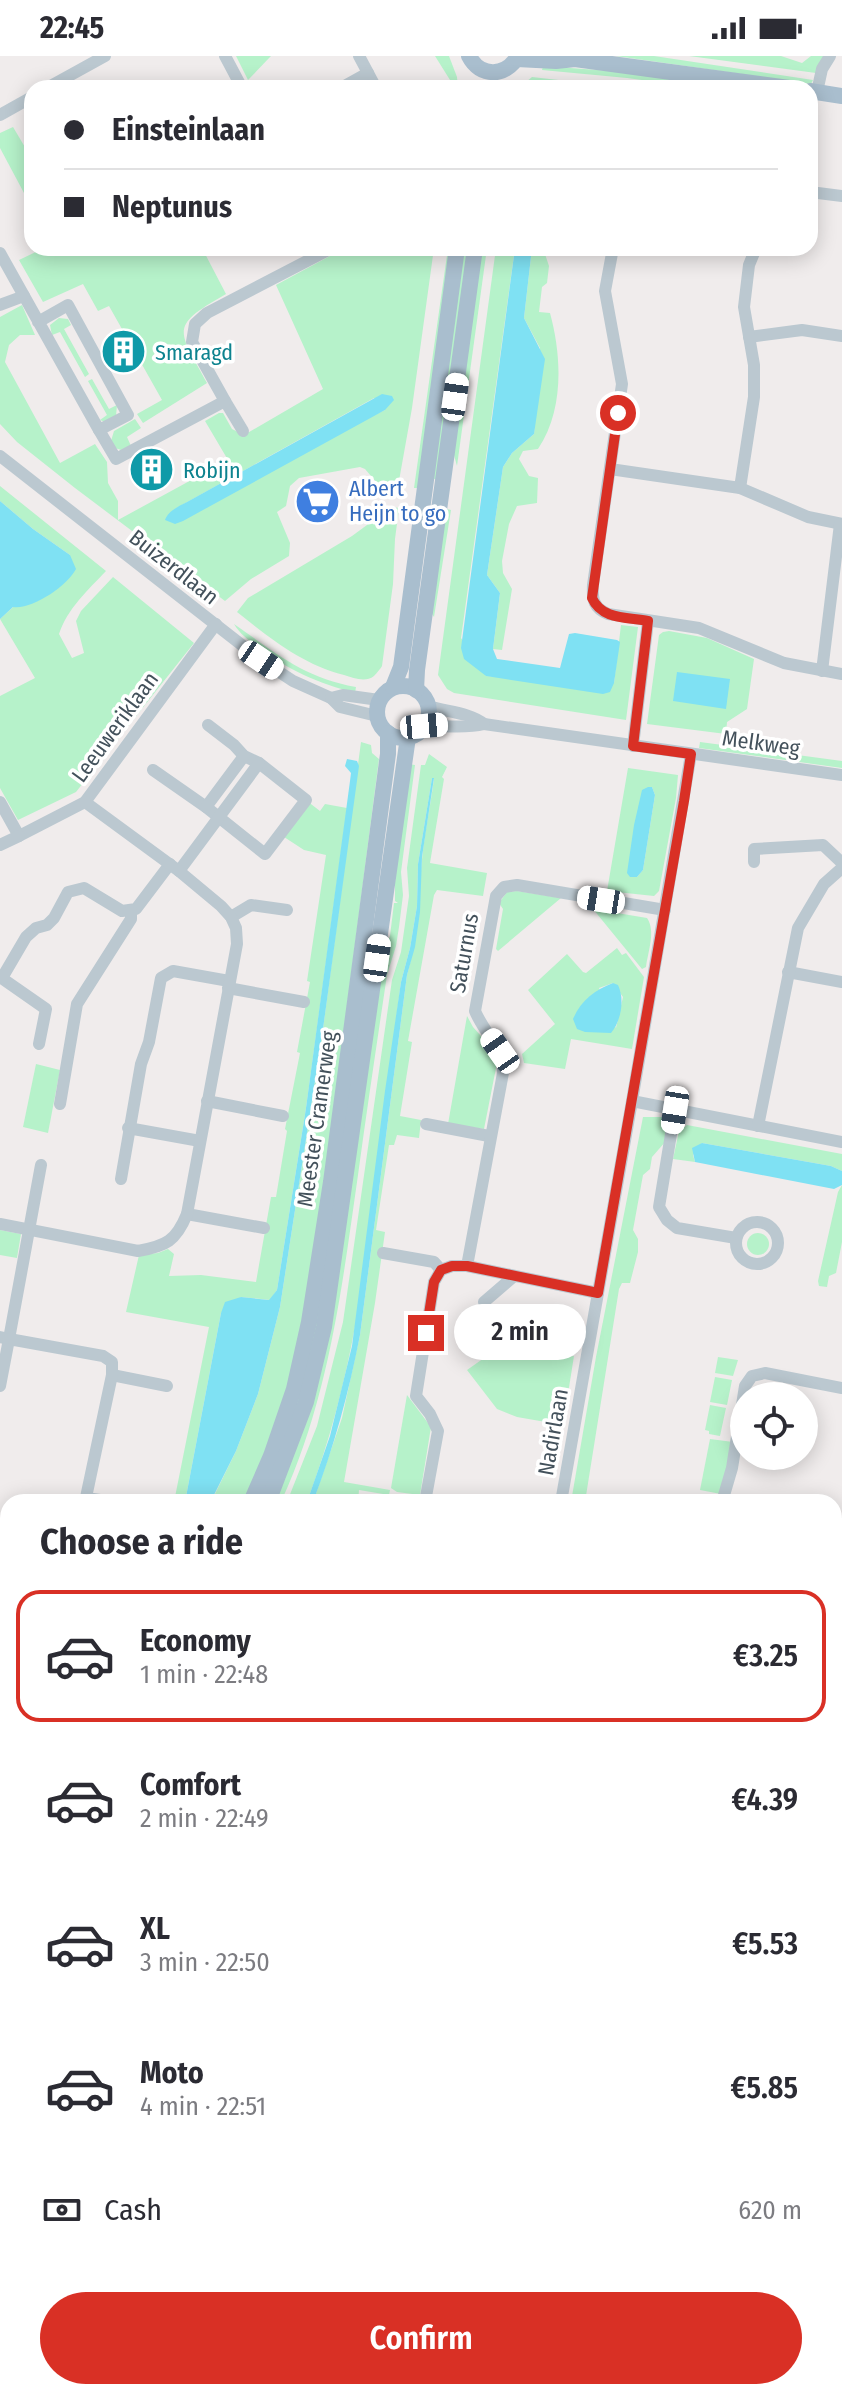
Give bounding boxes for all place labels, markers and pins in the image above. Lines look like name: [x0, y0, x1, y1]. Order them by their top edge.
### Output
building icon: Smaragd: [100, 328, 148, 376]
place label: Smaragd: [155, 339, 233, 366]
building icon: Robijn: [128, 446, 176, 494]
place label: Robijn: [183, 457, 241, 484]
place label: Albert Heijn to go: [349, 475, 446, 527]
supermarket icon: Albert Heijn to go: [294, 477, 342, 525]

